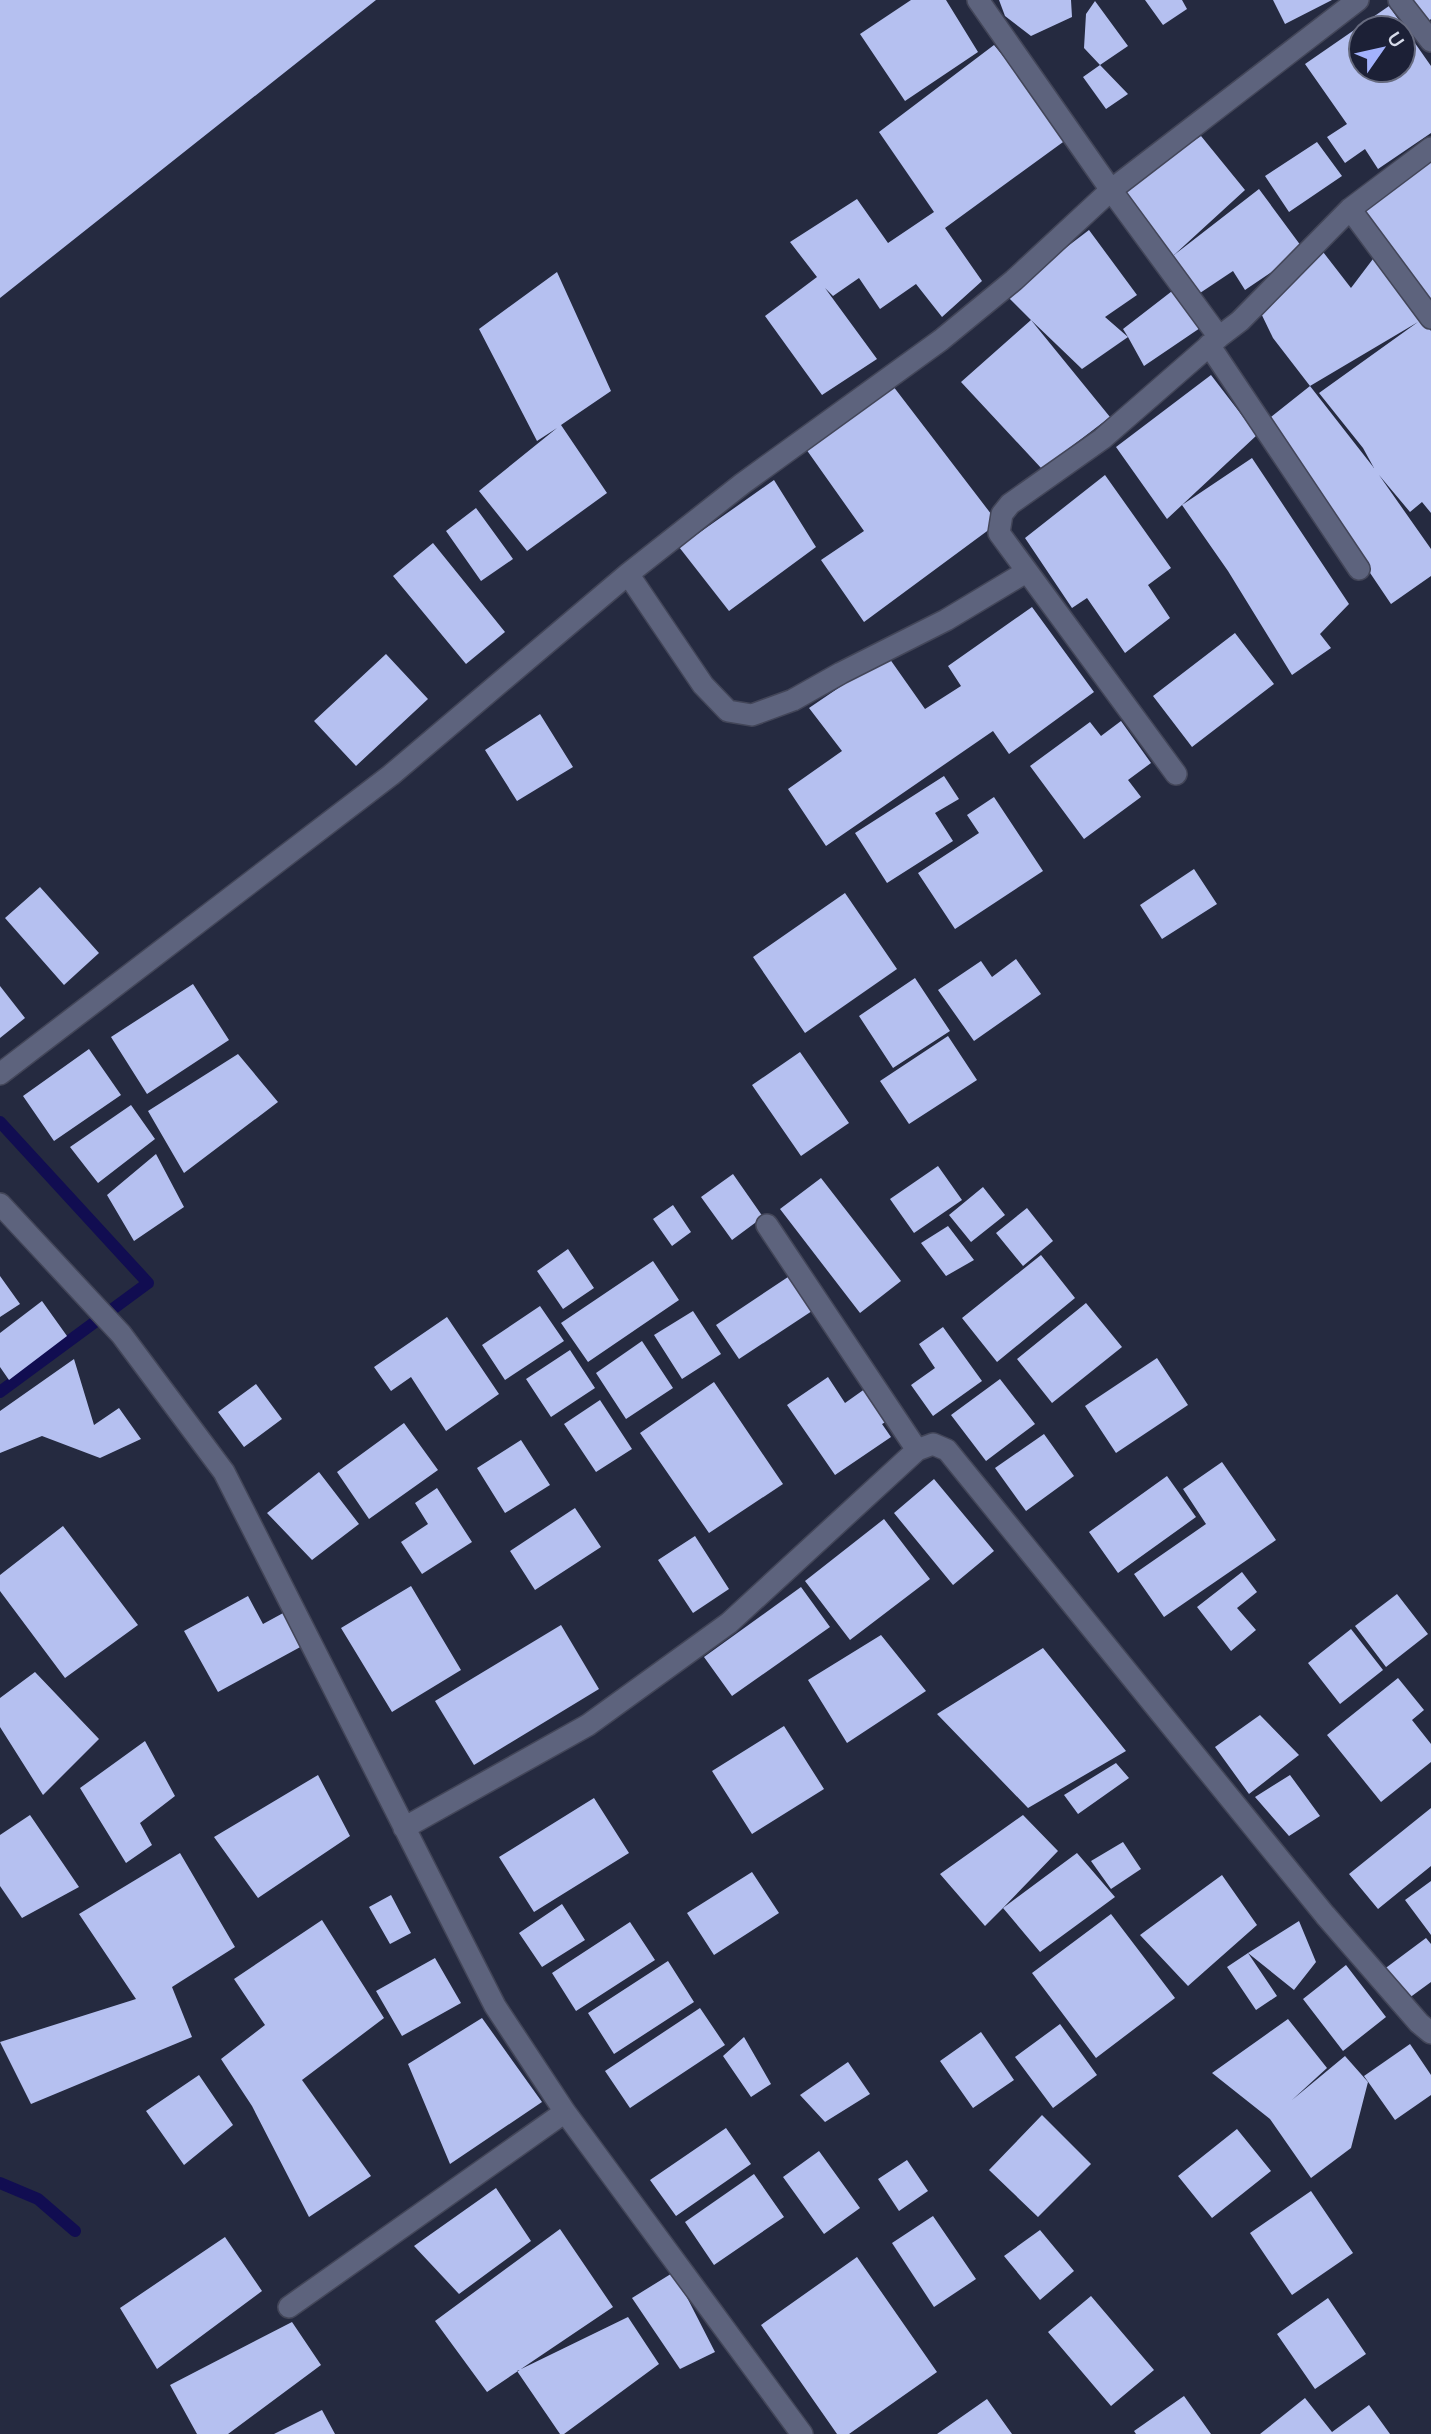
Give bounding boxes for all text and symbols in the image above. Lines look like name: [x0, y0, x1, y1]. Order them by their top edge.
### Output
north arrow: [1347, 14, 1417, 84]
text: U: [1381, 27, 1410, 53]

